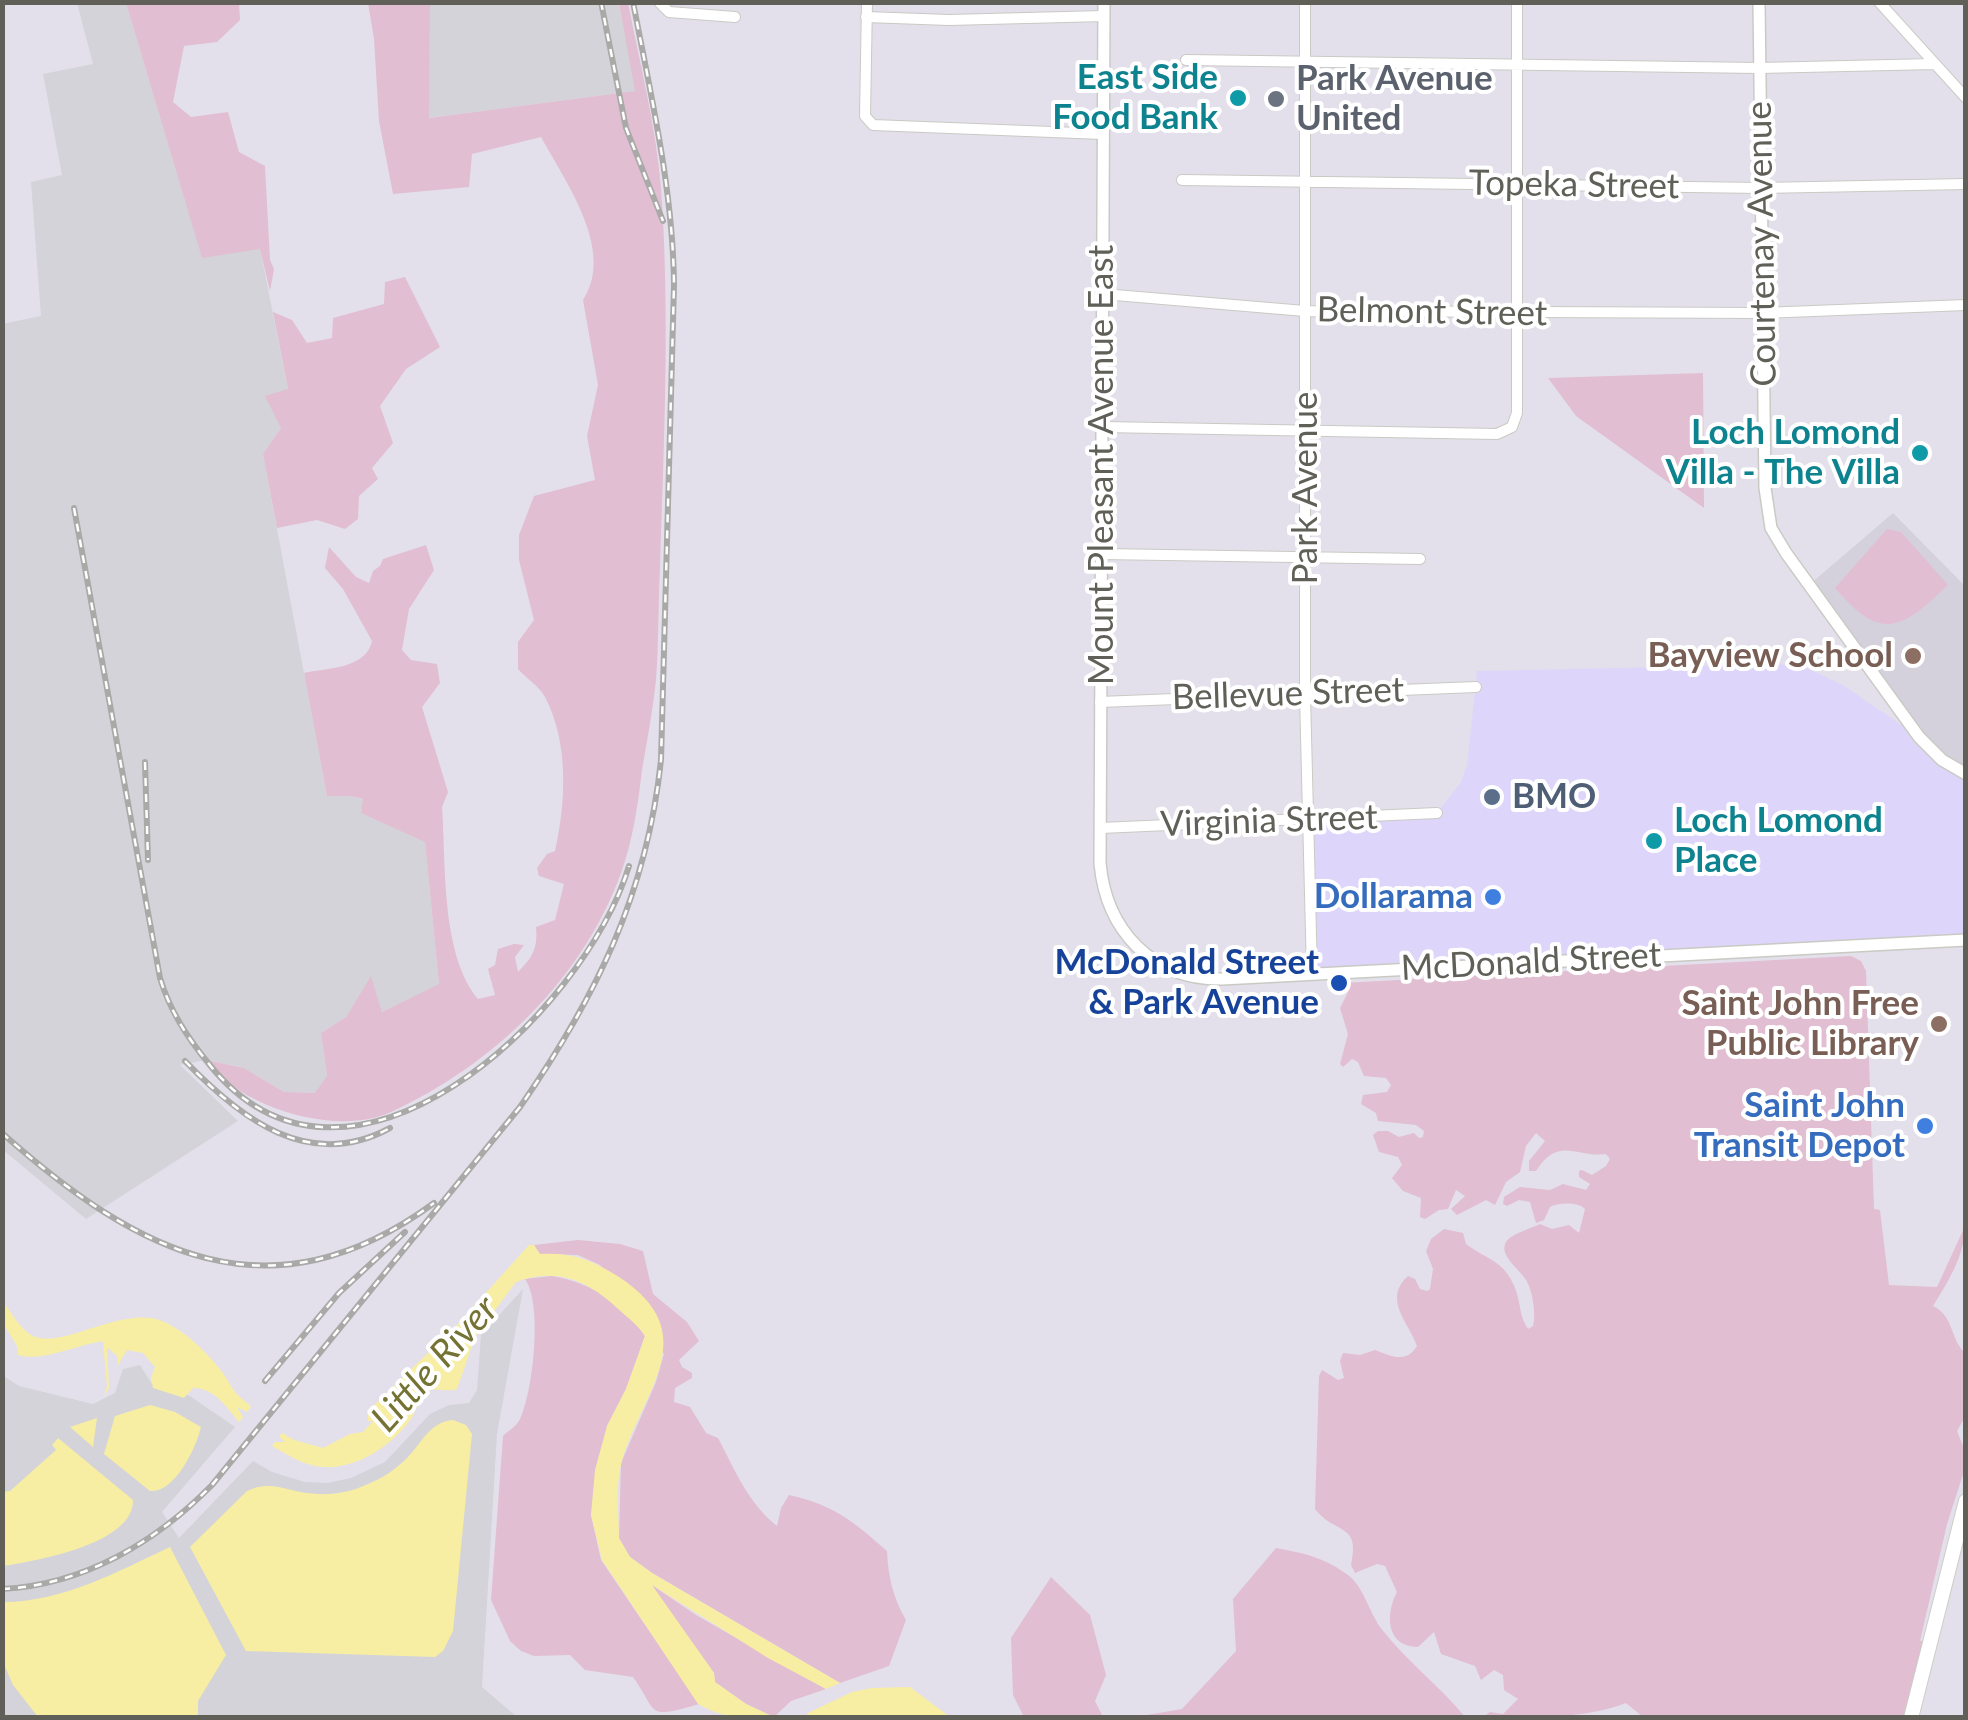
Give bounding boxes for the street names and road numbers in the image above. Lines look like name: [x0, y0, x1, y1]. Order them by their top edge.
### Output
street label: Courtenay Avenue: [1739, 101, 1785, 387]
street label: Topeka Street: [1468, 162, 1680, 208]
street label: Mount Pleasant Avenue East: [1081, 245, 1123, 685]
street label: Belmont Street: [1316, 289, 1548, 335]
street label: Park Avenue: [1285, 391, 1327, 585]
street label: Bellevue Street: [1171, 669, 1405, 719]
street label: Virginia Street: [1160, 796, 1378, 846]
street label: McDonald Street: [1400, 934, 1662, 990]

